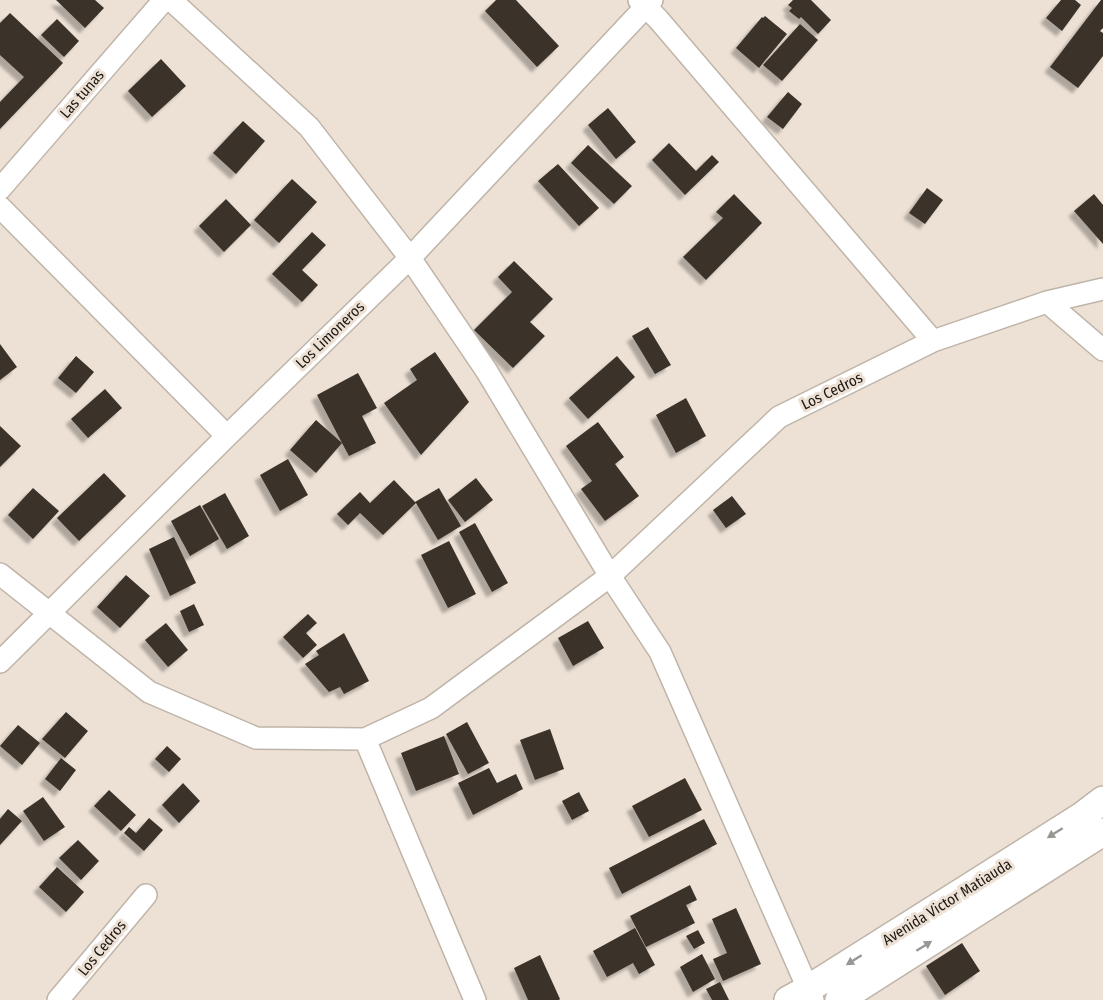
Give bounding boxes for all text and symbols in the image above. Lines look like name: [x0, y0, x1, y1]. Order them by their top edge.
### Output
street label: Las tunas: [56, 66, 108, 122]
street label: Los Limoneros: [292, 298, 368, 372]
street label: Los Cedros: [798, 368, 866, 414]
one-way arrow: [1047, 828, 1063, 839]
street label: Avenida Victor Matiauda: [879, 855, 1015, 949]
street label: Los Cedros: [74, 917, 130, 979]
one-way arrow: [915, 941, 932, 952]
one-way arrow: [847, 954, 863, 966]

